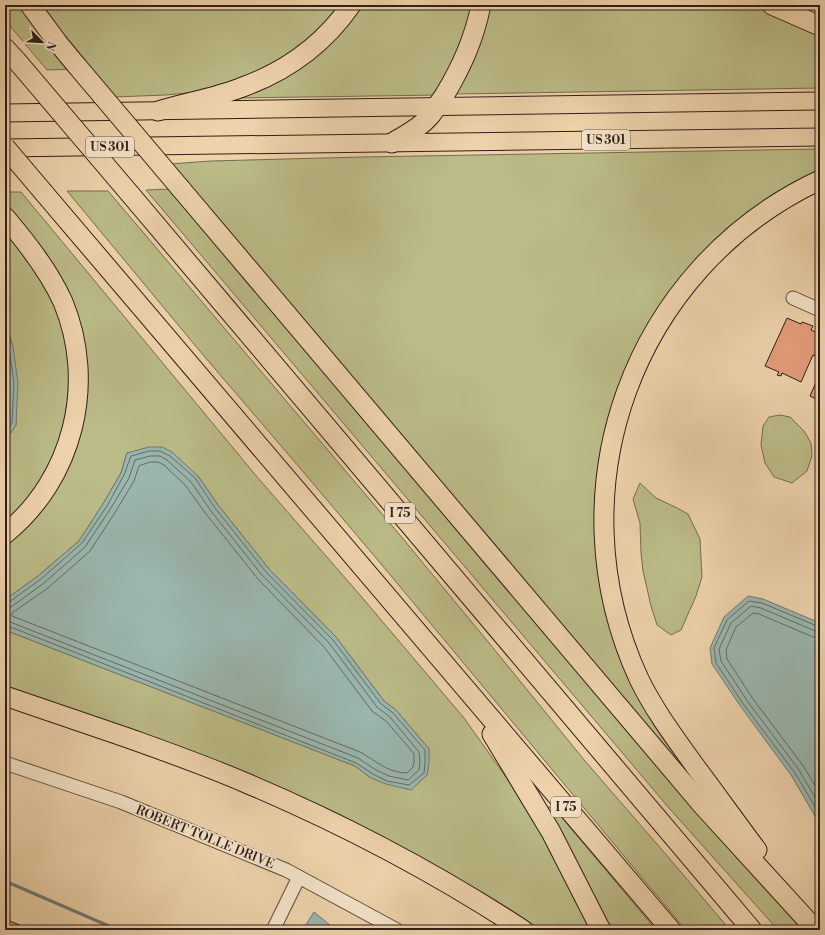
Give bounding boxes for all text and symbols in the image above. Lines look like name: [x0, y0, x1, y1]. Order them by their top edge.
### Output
north arrow: [22, 22, 62, 62]
text: N: [42, 39, 58, 53]
road number: US 301: [582, 130, 630, 150]
road number: US 301: [86, 137, 134, 157]
road number: I 75: [385, 503, 415, 523]
road number: I 75: [551, 797, 581, 817]
street label: ROBERT TOLLE DRIVE: [133, 802, 277, 872]

